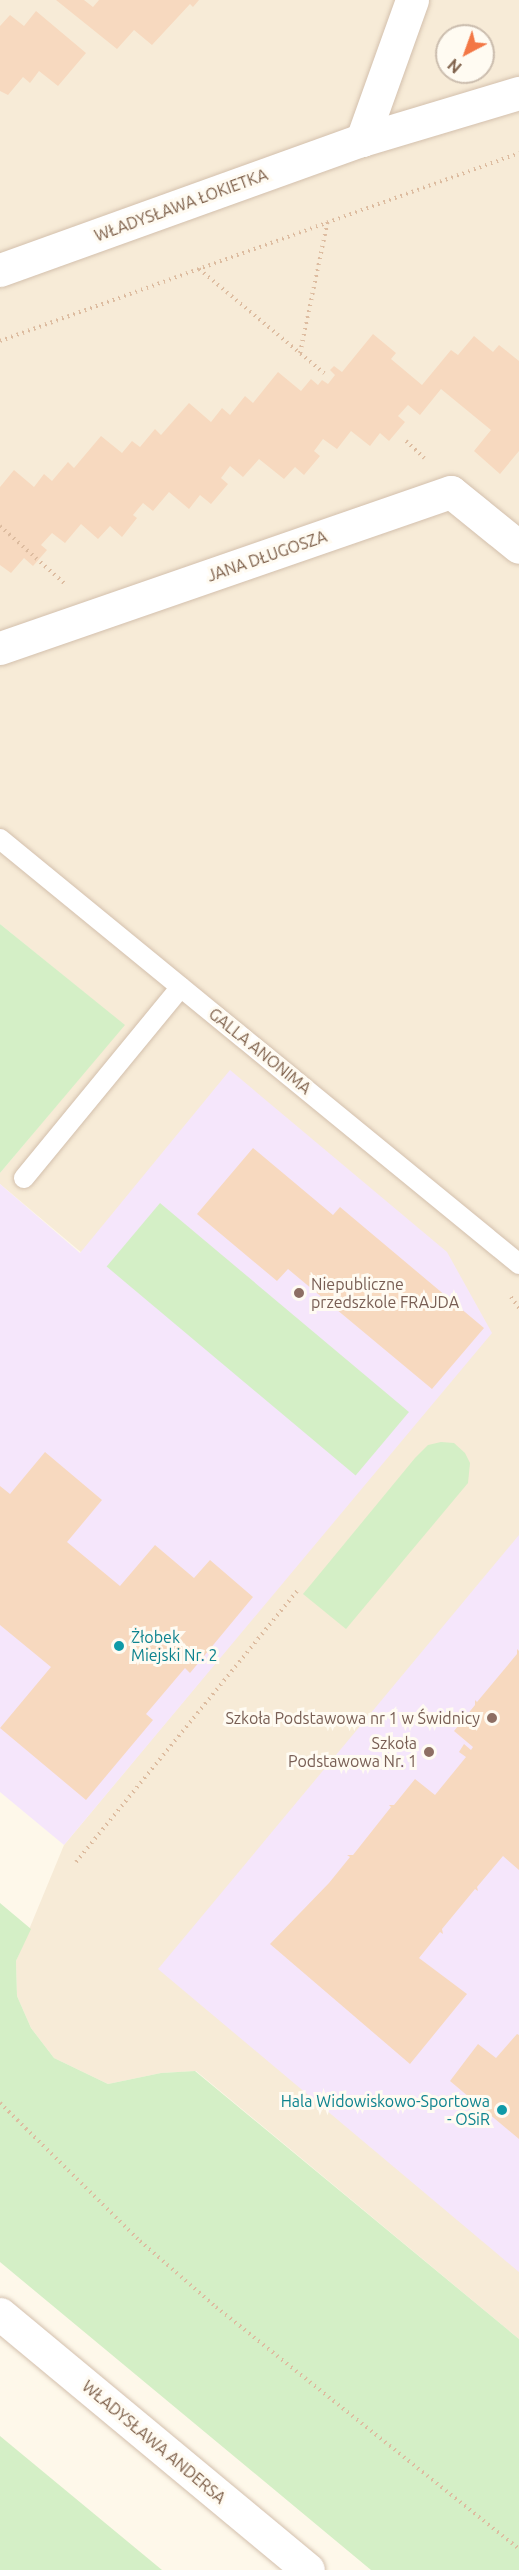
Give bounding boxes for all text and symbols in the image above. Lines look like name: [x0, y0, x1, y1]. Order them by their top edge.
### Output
north arrow: [435, 24, 495, 84]
text: N: [444, 55, 465, 77]
street label: WŁADYSŁAWA ŁOKIETKA: [92, 165, 270, 245]
street label: JANA DŁUGOSZA: [205, 527, 329, 585]
street label: GALLA ANONIMA: [205, 1004, 315, 1098]
place label: Niepubliczne przedszkole FRAJDA: [311, 1274, 459, 1312]
marker: Niepubliczne przedszkole FRAJDA: [292, 1286, 306, 1300]
place label: Żłobek Miejski Nr. 2: [131, 1627, 217, 1665]
marker: Żłobek Miejski Nr. 2: [112, 1639, 126, 1653]
place label: Szkoła Podstawowa nr 1 w Świdnicy: [225, 1708, 480, 1728]
marker: Szkoła Podstawowa nr 1 w Świdnicy: [485, 1711, 499, 1725]
place label: Szkoła Podstawowa Nr. 1: [288, 1733, 417, 1771]
marker: Szkoła Podstawowa Nr. 1: [422, 1745, 436, 1759]
place label: Hala Widowiskowo-Sportowa - OSiR: [281, 2091, 490, 2129]
marker: Hala Widowiskowo-Sportowa - OSiR: [495, 2103, 509, 2117]
street label: WŁADYSŁAWA ANDERSA: [78, 2376, 230, 2508]

